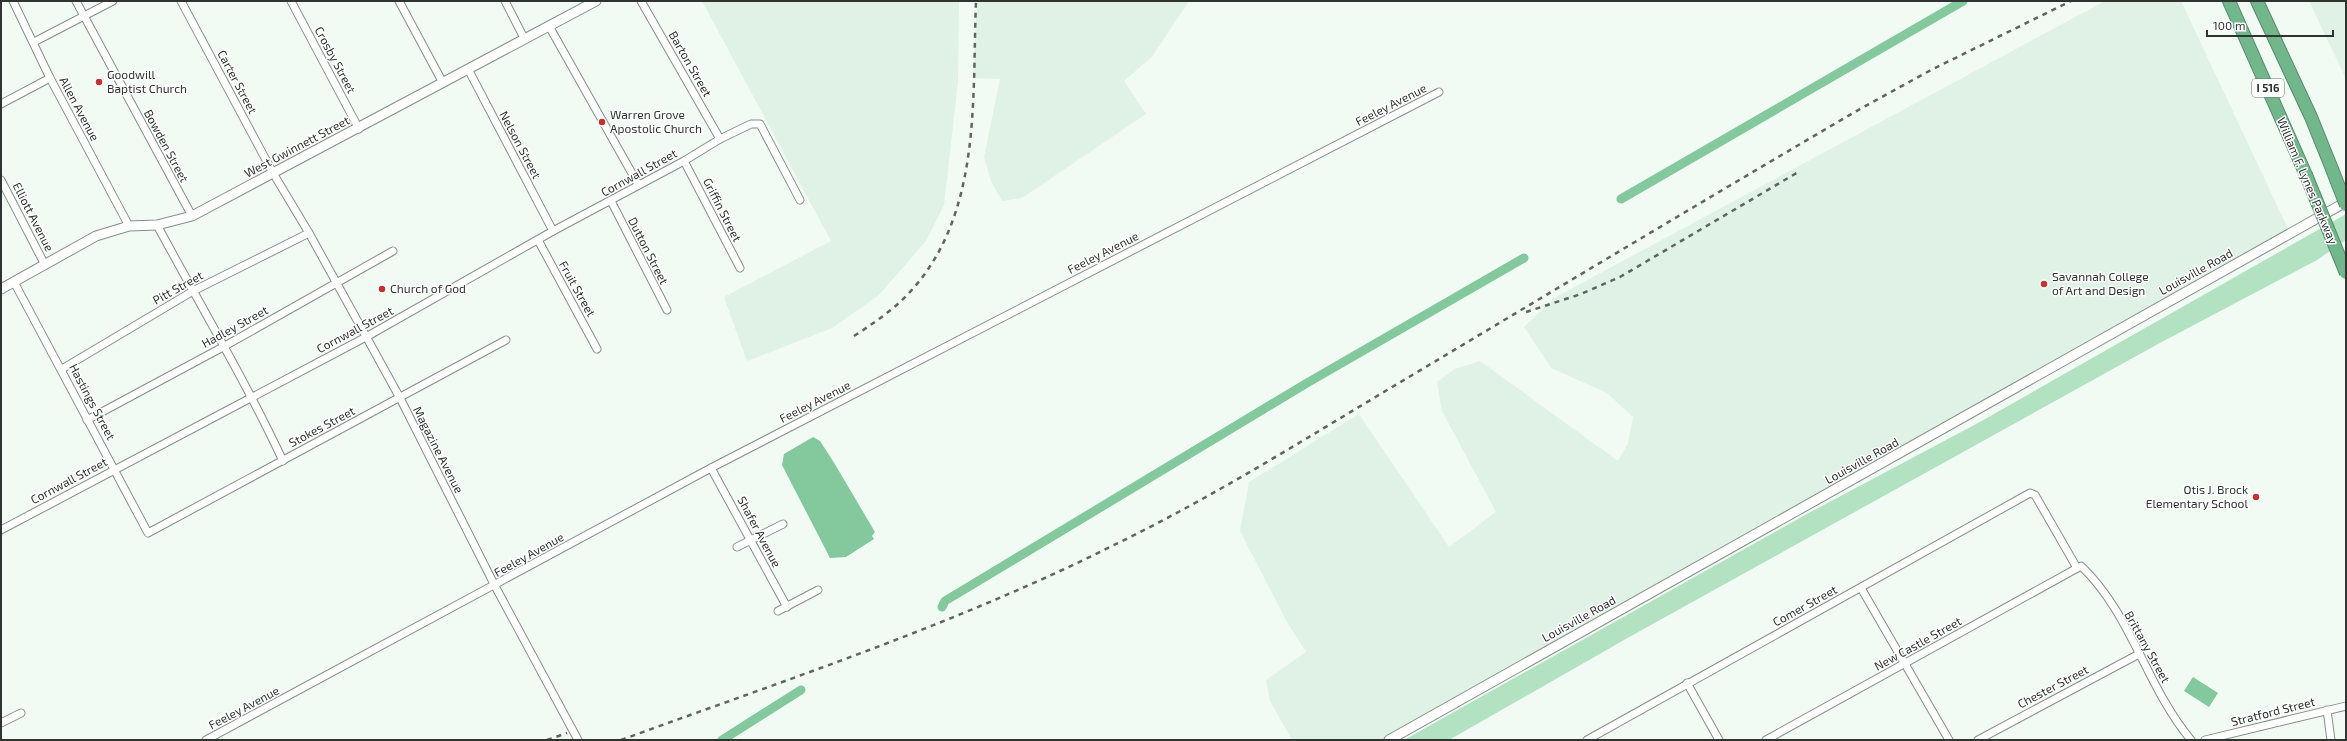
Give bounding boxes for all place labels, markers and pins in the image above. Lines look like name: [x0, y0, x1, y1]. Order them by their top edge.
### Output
place label: Goodwill Baptist Church: [107, 67, 187, 95]
marker: Goodwill Baptist Church: [94, 77, 104, 87]
place label: Warren Grove Apostolic Church: [610, 107, 702, 135]
marker: Warren Grove Apostolic Church: [597, 117, 607, 127]
place label: Savannah College of Art and Design: [2052, 269, 2149, 297]
marker: Savannah College of Art and Design: [2039, 279, 2049, 289]
place label: Church of God: [390, 281, 466, 295]
marker: Church of God: [377, 284, 387, 294]
place label: Otis J. Brock Elementary School: [2146, 482, 2248, 510]
marker: Otis J. Brock Elementary School: [2251, 492, 2261, 502]

